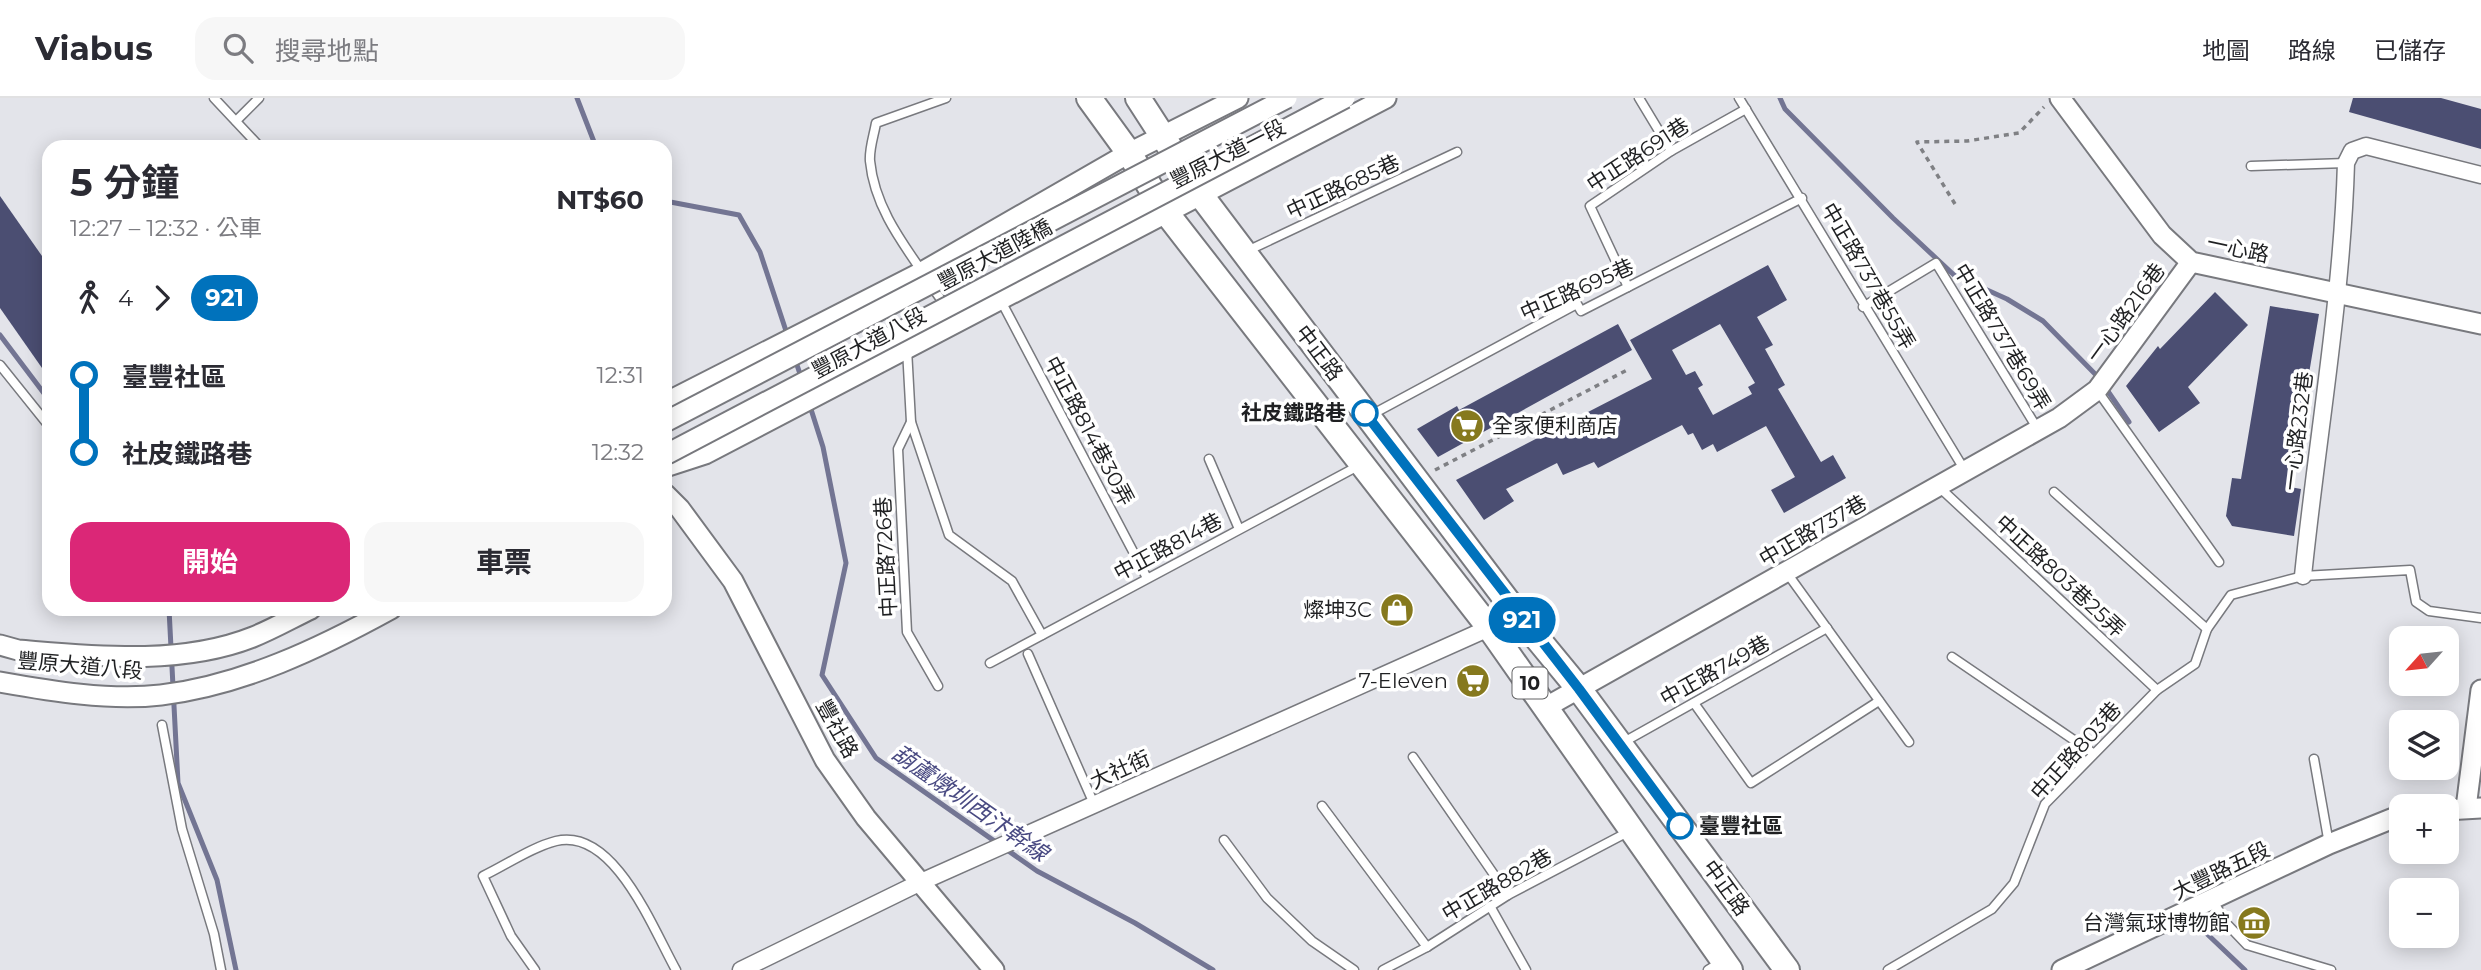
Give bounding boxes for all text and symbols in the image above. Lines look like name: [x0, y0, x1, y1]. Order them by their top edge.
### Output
search box: [195, 17, 685, 80]
text: Viabus: [35, 28, 153, 68]
icon: search: [219, 29, 257, 67]
text: 搜尋地點: [275, 35, 379, 67]
text: 地圖: [2202, 36, 2250, 65]
text: 路線: [2288, 36, 2336, 65]
text: 已儲存: [2374, 36, 2446, 65]
street label: 中正路691巷: [1582, 112, 1694, 197]
street label: 豐原大道一段: [1166, 114, 1290, 193]
street label: 中正路685巷: [1282, 149, 1403, 224]
text: 5 分鐘: [70, 159, 179, 206]
text: NT$60: [556, 184, 644, 216]
street label: 中正路737巷55弄: [1816, 198, 1920, 353]
text: 12:27 – 12:32 · 公車: [70, 214, 262, 242]
street label: 豐原大道陸橋: [933, 214, 1056, 295]
street label: 一心路: [2205, 230, 2272, 267]
street label: 中正路695巷: [1516, 253, 1637, 326]
street label: 一心路216巷: [2081, 258, 2170, 367]
street label: 中正路737巷69弄: [1949, 259, 2056, 415]
icon: walk: [70, 279, 108, 317]
icon: forward: [143, 279, 181, 317]
text: 921: [205, 283, 244, 312]
text: 4: [118, 284, 133, 312]
street label: 豐原大道八段: [807, 302, 930, 383]
street label: 中正路: [1290, 320, 1348, 385]
street label: 中正路814巷30弄: [1040, 352, 1139, 510]
text: 臺豐社區: [122, 361, 226, 393]
text: 12:31: [596, 361, 644, 389]
street label: 一心路232巷: [2278, 370, 2317, 492]
place label: 社皮鐵路巷: [1241, 400, 1346, 425]
marker: 社皮鐵路巷: [1352, 400, 1378, 426]
supermarket icon: 全家便利商店: [1448, 407, 1486, 445]
place label: 全家便利商店: [1492, 413, 1618, 438]
text: 社皮鐵路巷: [122, 438, 252, 470]
text: 12:32: [592, 438, 644, 466]
street label: 中正路737巷: [1754, 490, 1871, 571]
street label: 中正路726巷: [870, 496, 901, 618]
street label: 中正路814巷: [1109, 508, 1226, 585]
street label: 中正路803巷25弄: [1990, 509, 2130, 642]
button: 開始: [70, 522, 350, 602]
button: 車票: [364, 522, 644, 602]
shop icon: 燦坤3C: [1378, 591, 1416, 629]
place label: 燦坤3C: [1303, 597, 1372, 622]
line badge: 921: [1482, 597, 1562, 643]
text: 921: [1503, 605, 1541, 634]
north arrow: [2389, 626, 2459, 696]
map controls: [2389, 626, 2459, 948]
street label: 中正路749巷: [1656, 630, 1774, 711]
street label: 豐原大道八段: [16, 648, 144, 683]
supermarket icon: 7-Eleven: [1454, 662, 1492, 700]
place label: 7-Eleven: [1359, 668, 1448, 693]
road number: 10: [1512, 668, 1548, 698]
street label: 豐社路: [811, 695, 864, 762]
street label: 中正路803巷: [2025, 697, 2126, 805]
button: layers: [2389, 710, 2459, 780]
water label: 葫蘆燉圳西汴幹線: [887, 739, 1056, 869]
street label: 大社街: [1086, 745, 1154, 794]
button: +: [2389, 794, 2459, 864]
marker: 臺豐社區: [1667, 813, 1693, 839]
place label: 臺豐社區: [1699, 813, 1783, 838]
street label: 大豐路五段: [2168, 836, 2273, 905]
street label: 中正路882巷: [1437, 843, 1556, 926]
street label: 中正路: [1698, 855, 1755, 921]
button: −: [2389, 878, 2459, 948]
museum icon: 台灣氣球博物館: [2235, 904, 2273, 942]
place label: 台灣氣球博物館: [2083, 910, 2230, 935]

